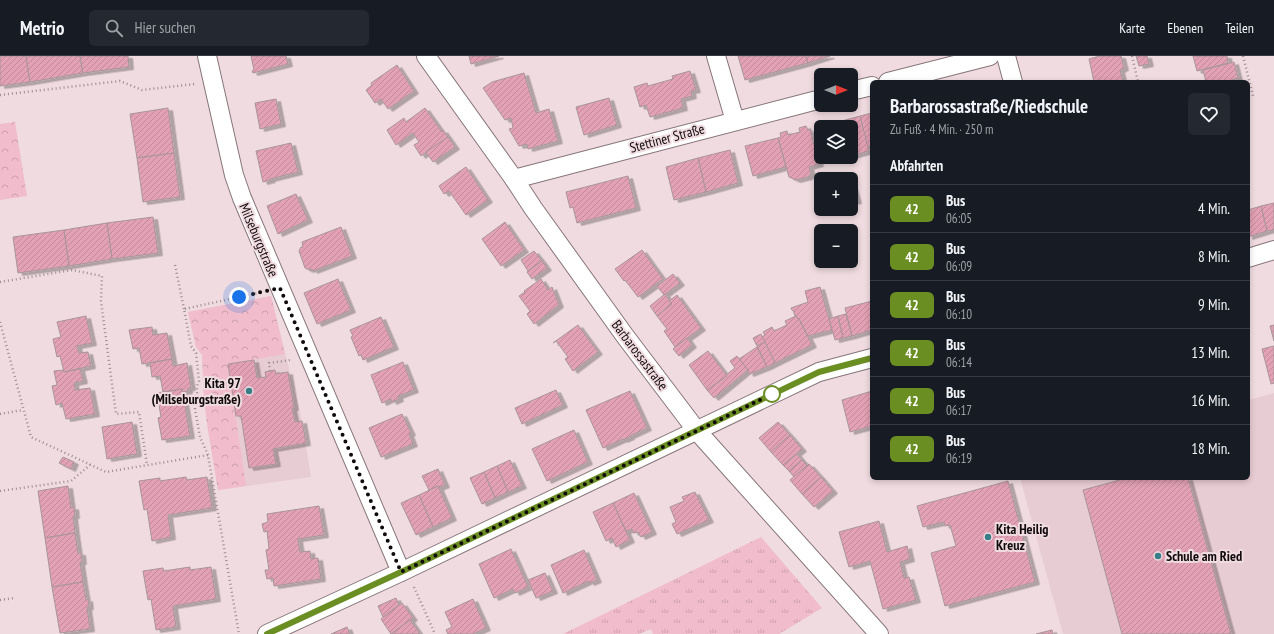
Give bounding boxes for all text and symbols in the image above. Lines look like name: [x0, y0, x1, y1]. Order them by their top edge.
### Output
search box: [89, 10, 369, 46]
text: Metrio: [20, 16, 65, 40]
icon: search: [103, 17, 125, 39]
text: Hier suchen: [135, 18, 196, 37]
text: Karte: [1119, 19, 1145, 37]
text: Ebenen: [1167, 19, 1203, 37]
text: Teilen: [1225, 19, 1254, 37]
north arrow: [814, 68, 858, 112]
map controls: [814, 68, 858, 268]
button: heart: [1188, 93, 1230, 135]
text: Barbarossastraße/Riedschule: [890, 94, 1088, 118]
street label: Stettiner Straße: [628, 119, 707, 157]
button: layers: [814, 120, 858, 164]
text: Zu Fuß · 4 Min. · 250 m: [890, 121, 993, 138]
text: Abfahrten: [890, 156, 943, 175]
button: +: [814, 172, 858, 216]
text: Bus: [946, 191, 965, 210]
text: 4 Min.: [1198, 199, 1230, 218]
street label: Milseburgstraße: [235, 200, 283, 280]
text: 42: [905, 200, 919, 218]
text: 06:05: [946, 210, 972, 227]
button: −: [814, 224, 858, 268]
text: Bus: [946, 239, 965, 258]
text: 8 Min.: [1198, 247, 1230, 266]
text: 42: [905, 248, 919, 266]
text: 06:09: [946, 258, 972, 275]
your location: [229, 287, 249, 307]
text: Bus: [946, 287, 965, 306]
text: 9 Min.: [1198, 295, 1230, 314]
text: 42: [905, 296, 919, 314]
text: 06:10: [946, 306, 972, 323]
street label: Barbarossastraße: [608, 316, 672, 394]
text: Bus: [946, 335, 965, 354]
text: 13 Min.: [1191, 343, 1230, 362]
text: 42: [905, 344, 919, 362]
text: 06:14: [946, 354, 972, 371]
place label: Kita 97 (Milseburgstraße): [152, 374, 241, 408]
text: Bus: [946, 383, 965, 402]
unlabelled marker: [763, 385, 781, 403]
marker: Kita 97 (Milseburgstraße): [244, 386, 254, 396]
text: 16 Min.: [1191, 391, 1230, 410]
text: 42: [905, 392, 919, 410]
text: 06:17: [946, 402, 972, 419]
text: Bus: [946, 431, 965, 450]
text: 18 Min.: [1191, 439, 1230, 458]
text: 42: [905, 440, 919, 458]
text: 06:19: [946, 450, 972, 467]
place label: Kita Heilig Kreuz: [996, 520, 1049, 554]
marker: Kita Heilig Kreuz: [983, 532, 993, 542]
place label: Schule am Ried: [1166, 547, 1242, 565]
marker: Schule am Ried: [1153, 551, 1163, 561]

